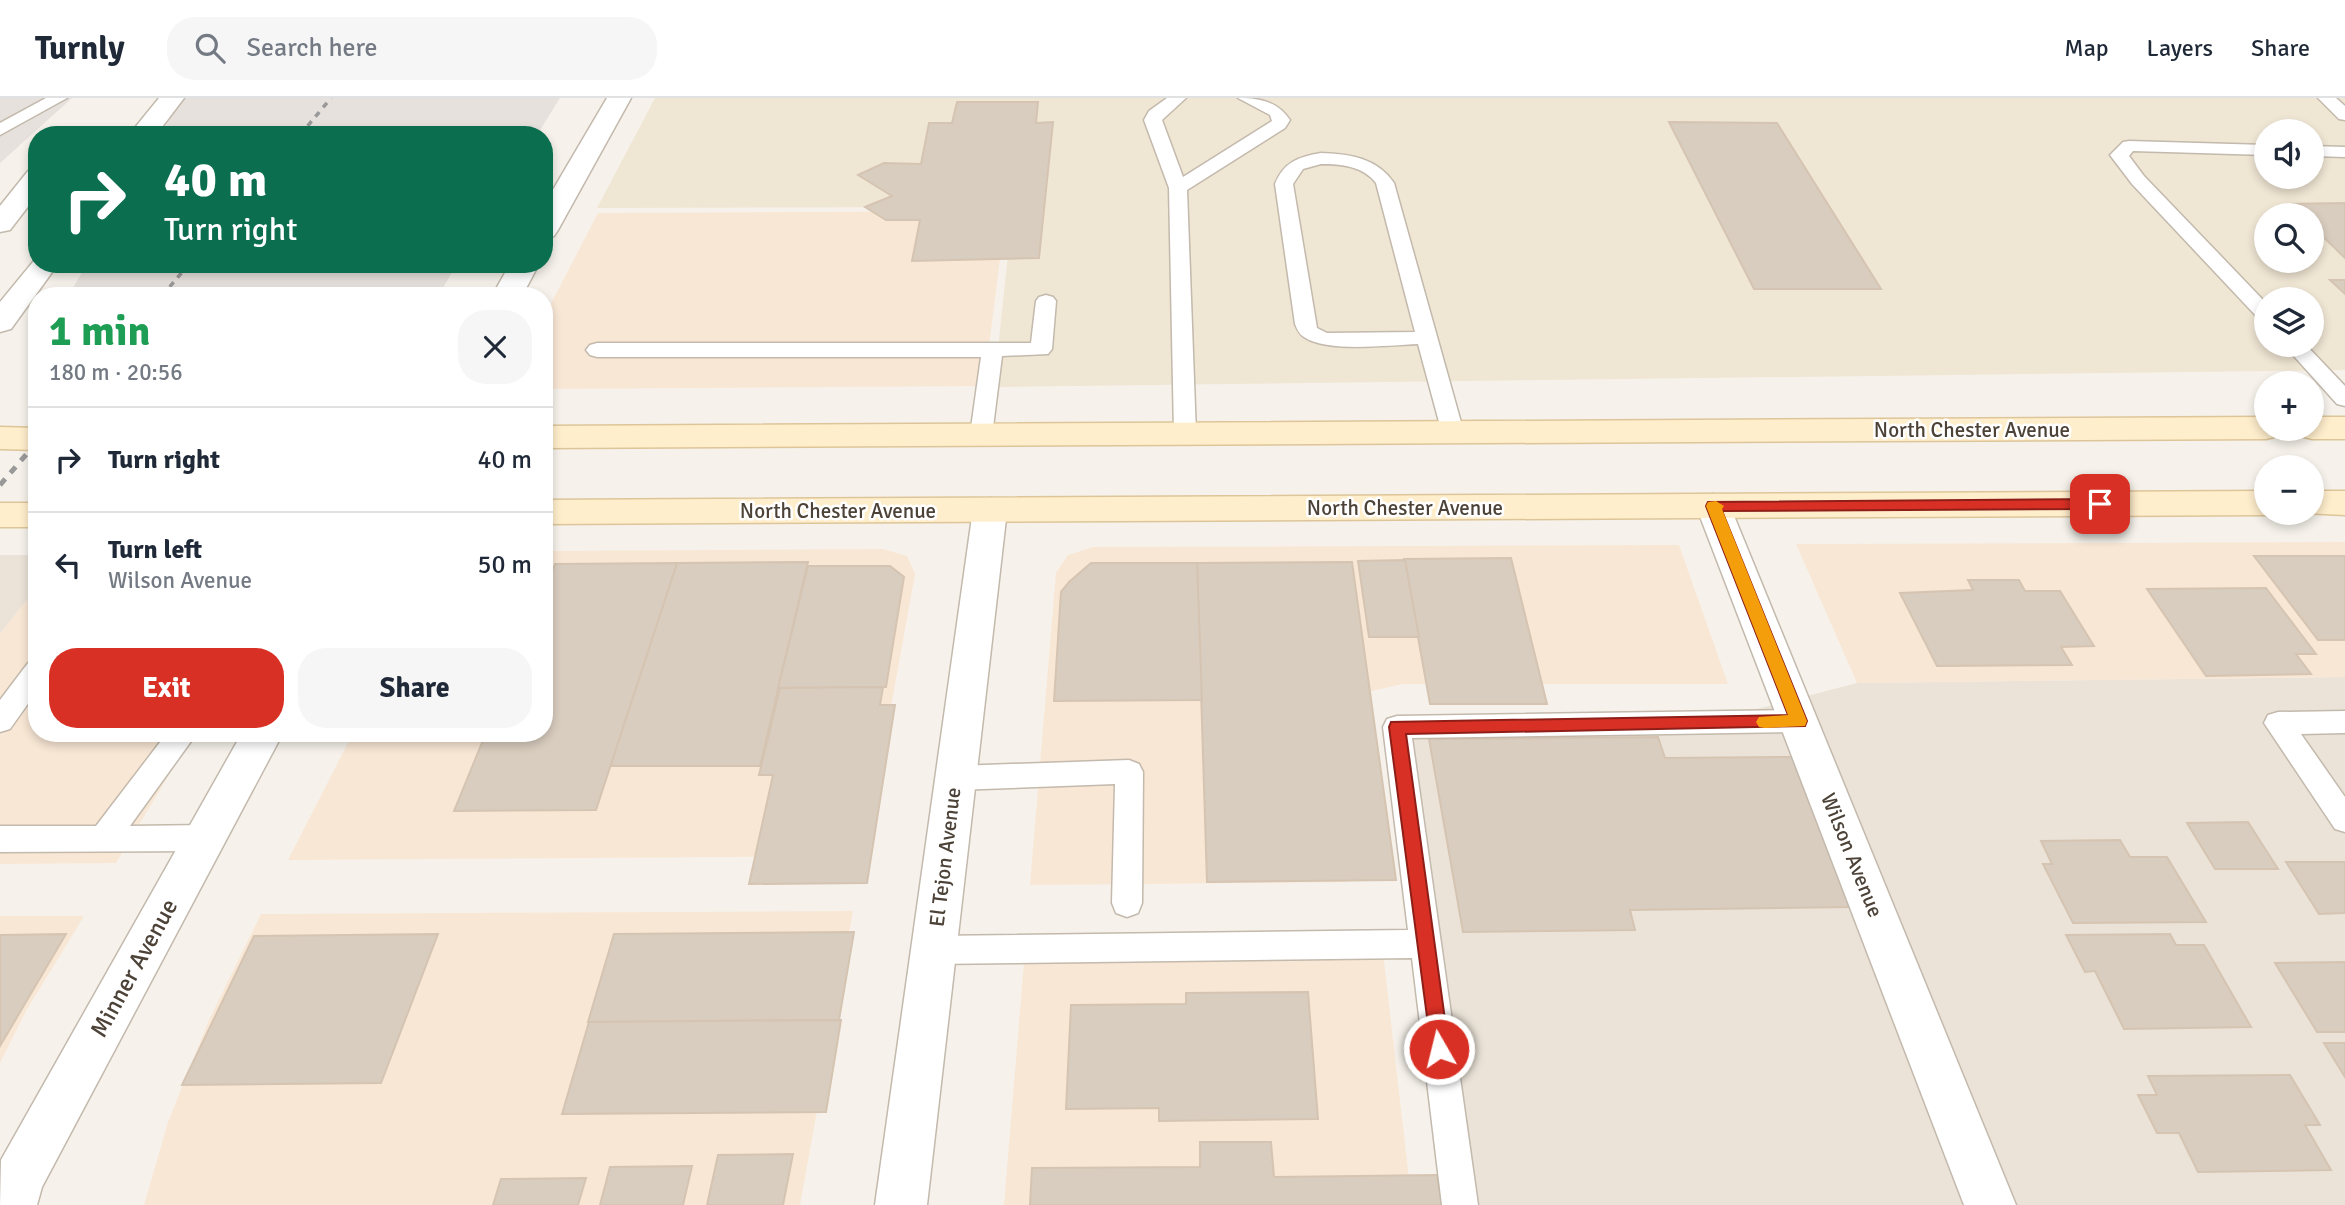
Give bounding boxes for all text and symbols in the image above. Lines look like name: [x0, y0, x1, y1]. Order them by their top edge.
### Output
search box: [167, 17, 657, 80]
text: Turnly: [35, 28, 125, 69]
icon: search: [191, 29, 229, 67]
text: Search here: [247, 32, 378, 64]
text: Map: [2064, 33, 2109, 63]
text: Layers: [2147, 33, 2213, 63]
text: Share: [2251, 33, 2310, 63]
map controls: [2254, 119, 2324, 525]
button: sound: [2254, 119, 2324, 189]
text: 40 m: [164, 150, 267, 210]
icon: right: [49, 154, 140, 245]
button: search: [2254, 203, 2324, 273]
text: Turn right: [164, 210, 297, 249]
button: layers: [2254, 287, 2324, 357]
text: 1 min: [49, 306, 150, 357]
button: close: [458, 310, 532, 384]
text: 180 m · 20:56: [49, 358, 183, 387]
button: +: [2254, 371, 2324, 441]
street label: North Chester Avenue: [1874, 417, 2070, 443]
icon: right: [49, 441, 87, 479]
text: Turn right: [108, 444, 220, 476]
text: 40 m: [477, 444, 532, 476]
button: −: [2254, 455, 2324, 525]
pin: [2070, 474, 2130, 534]
icon: arrive: [2081, 485, 2119, 523]
street label: North Chester Avenue: [1307, 495, 1503, 521]
street label: North Chester Avenue: [740, 498, 936, 524]
text: Turn left: [108, 534, 202, 566]
icon: left: [49, 546, 87, 584]
text: 50 m: [477, 549, 532, 581]
text: Wilson Avenue: [108, 566, 252, 595]
button: Exit: [49, 648, 284, 728]
button: Share: [298, 648, 532, 728]
street label: El Tejon Avenue: [924, 786, 966, 928]
street label: Wilson Avenue: [1815, 789, 1889, 921]
street label: Minner Avenue: [84, 894, 184, 1042]
position arrow: [1402, 1012, 1476, 1086]

